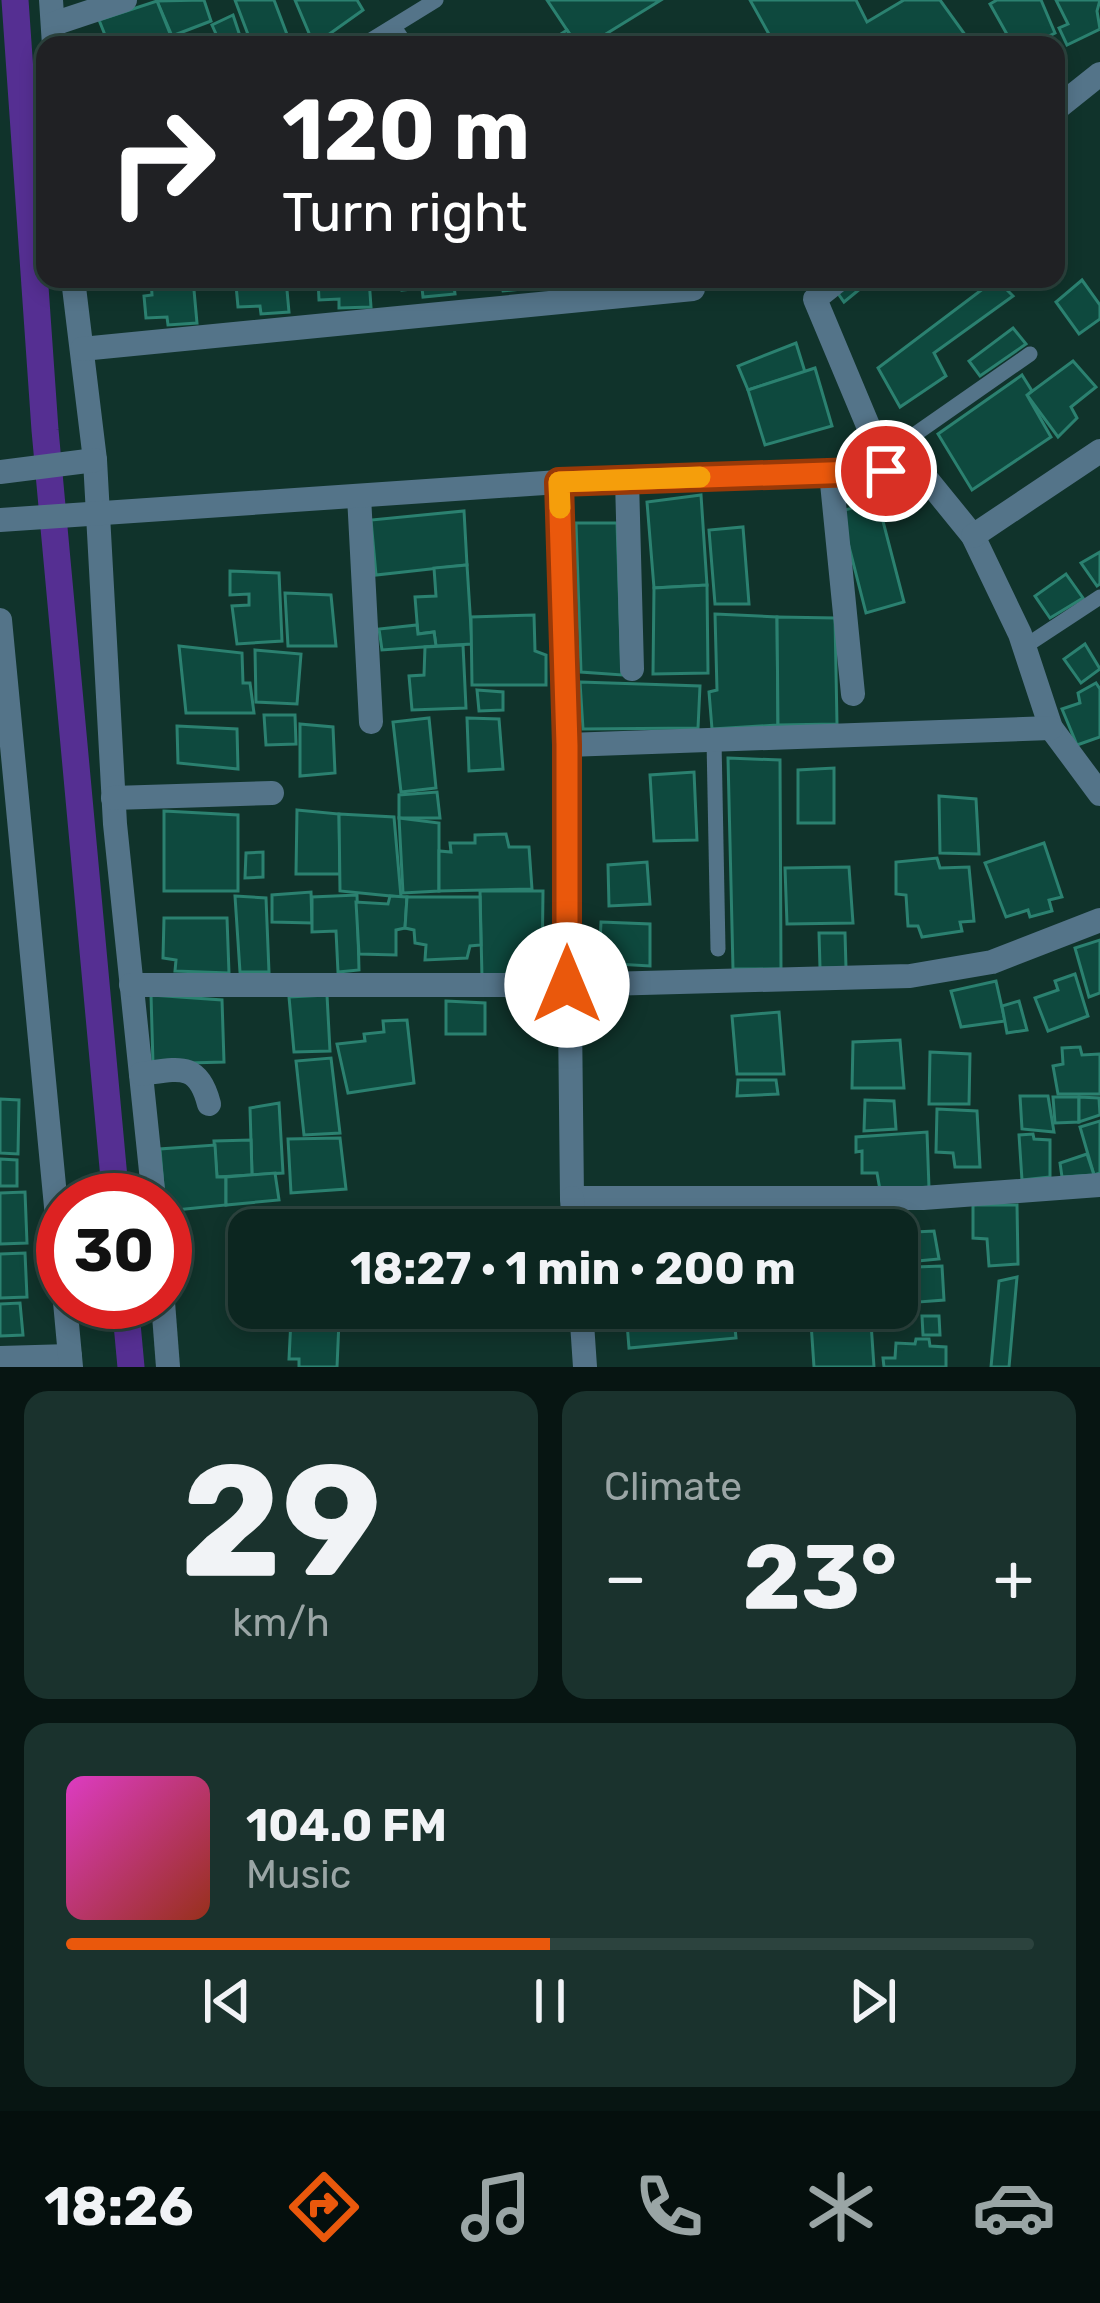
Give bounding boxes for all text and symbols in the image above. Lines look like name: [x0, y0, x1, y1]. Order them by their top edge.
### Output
text: 120 m: [282, 80, 530, 180]
icon: right: [84, 84, 240, 240]
text: Turn right: [282, 181, 527, 245]
pin: [835, 420, 937, 522]
icon: arrive: [853, 438, 919, 504]
position arrow: [504, 922, 630, 1048]
speed limit sign: 30: [36, 1173, 192, 1329]
text: 18:27 · 1 min · 200 m: [350, 1242, 796, 1295]
text: 29: [180, 1429, 382, 1614]
text: Climate: [604, 1464, 742, 1510]
text: 23°: [742, 1524, 897, 1631]
text: −: [604, 1538, 647, 1617]
text: +: [993, 1538, 1034, 1617]
text: km/h: [232, 1600, 330, 1646]
text: 104.0 FM: [246, 1799, 447, 1852]
text: Music: [246, 1852, 351, 1898]
icon: previous: [194, 1968, 260, 2034]
icon: pause: [517, 1968, 583, 2034]
icon: next: [840, 1968, 906, 2034]
icon: directions: [282, 2165, 366, 2249]
icon: music: [454, 2165, 538, 2249]
icon: phone: [627, 2165, 711, 2249]
icon: climate: [799, 2165, 883, 2249]
icon: car: [972, 2165, 1056, 2249]
text: 18:26: [44, 2175, 194, 2239]

